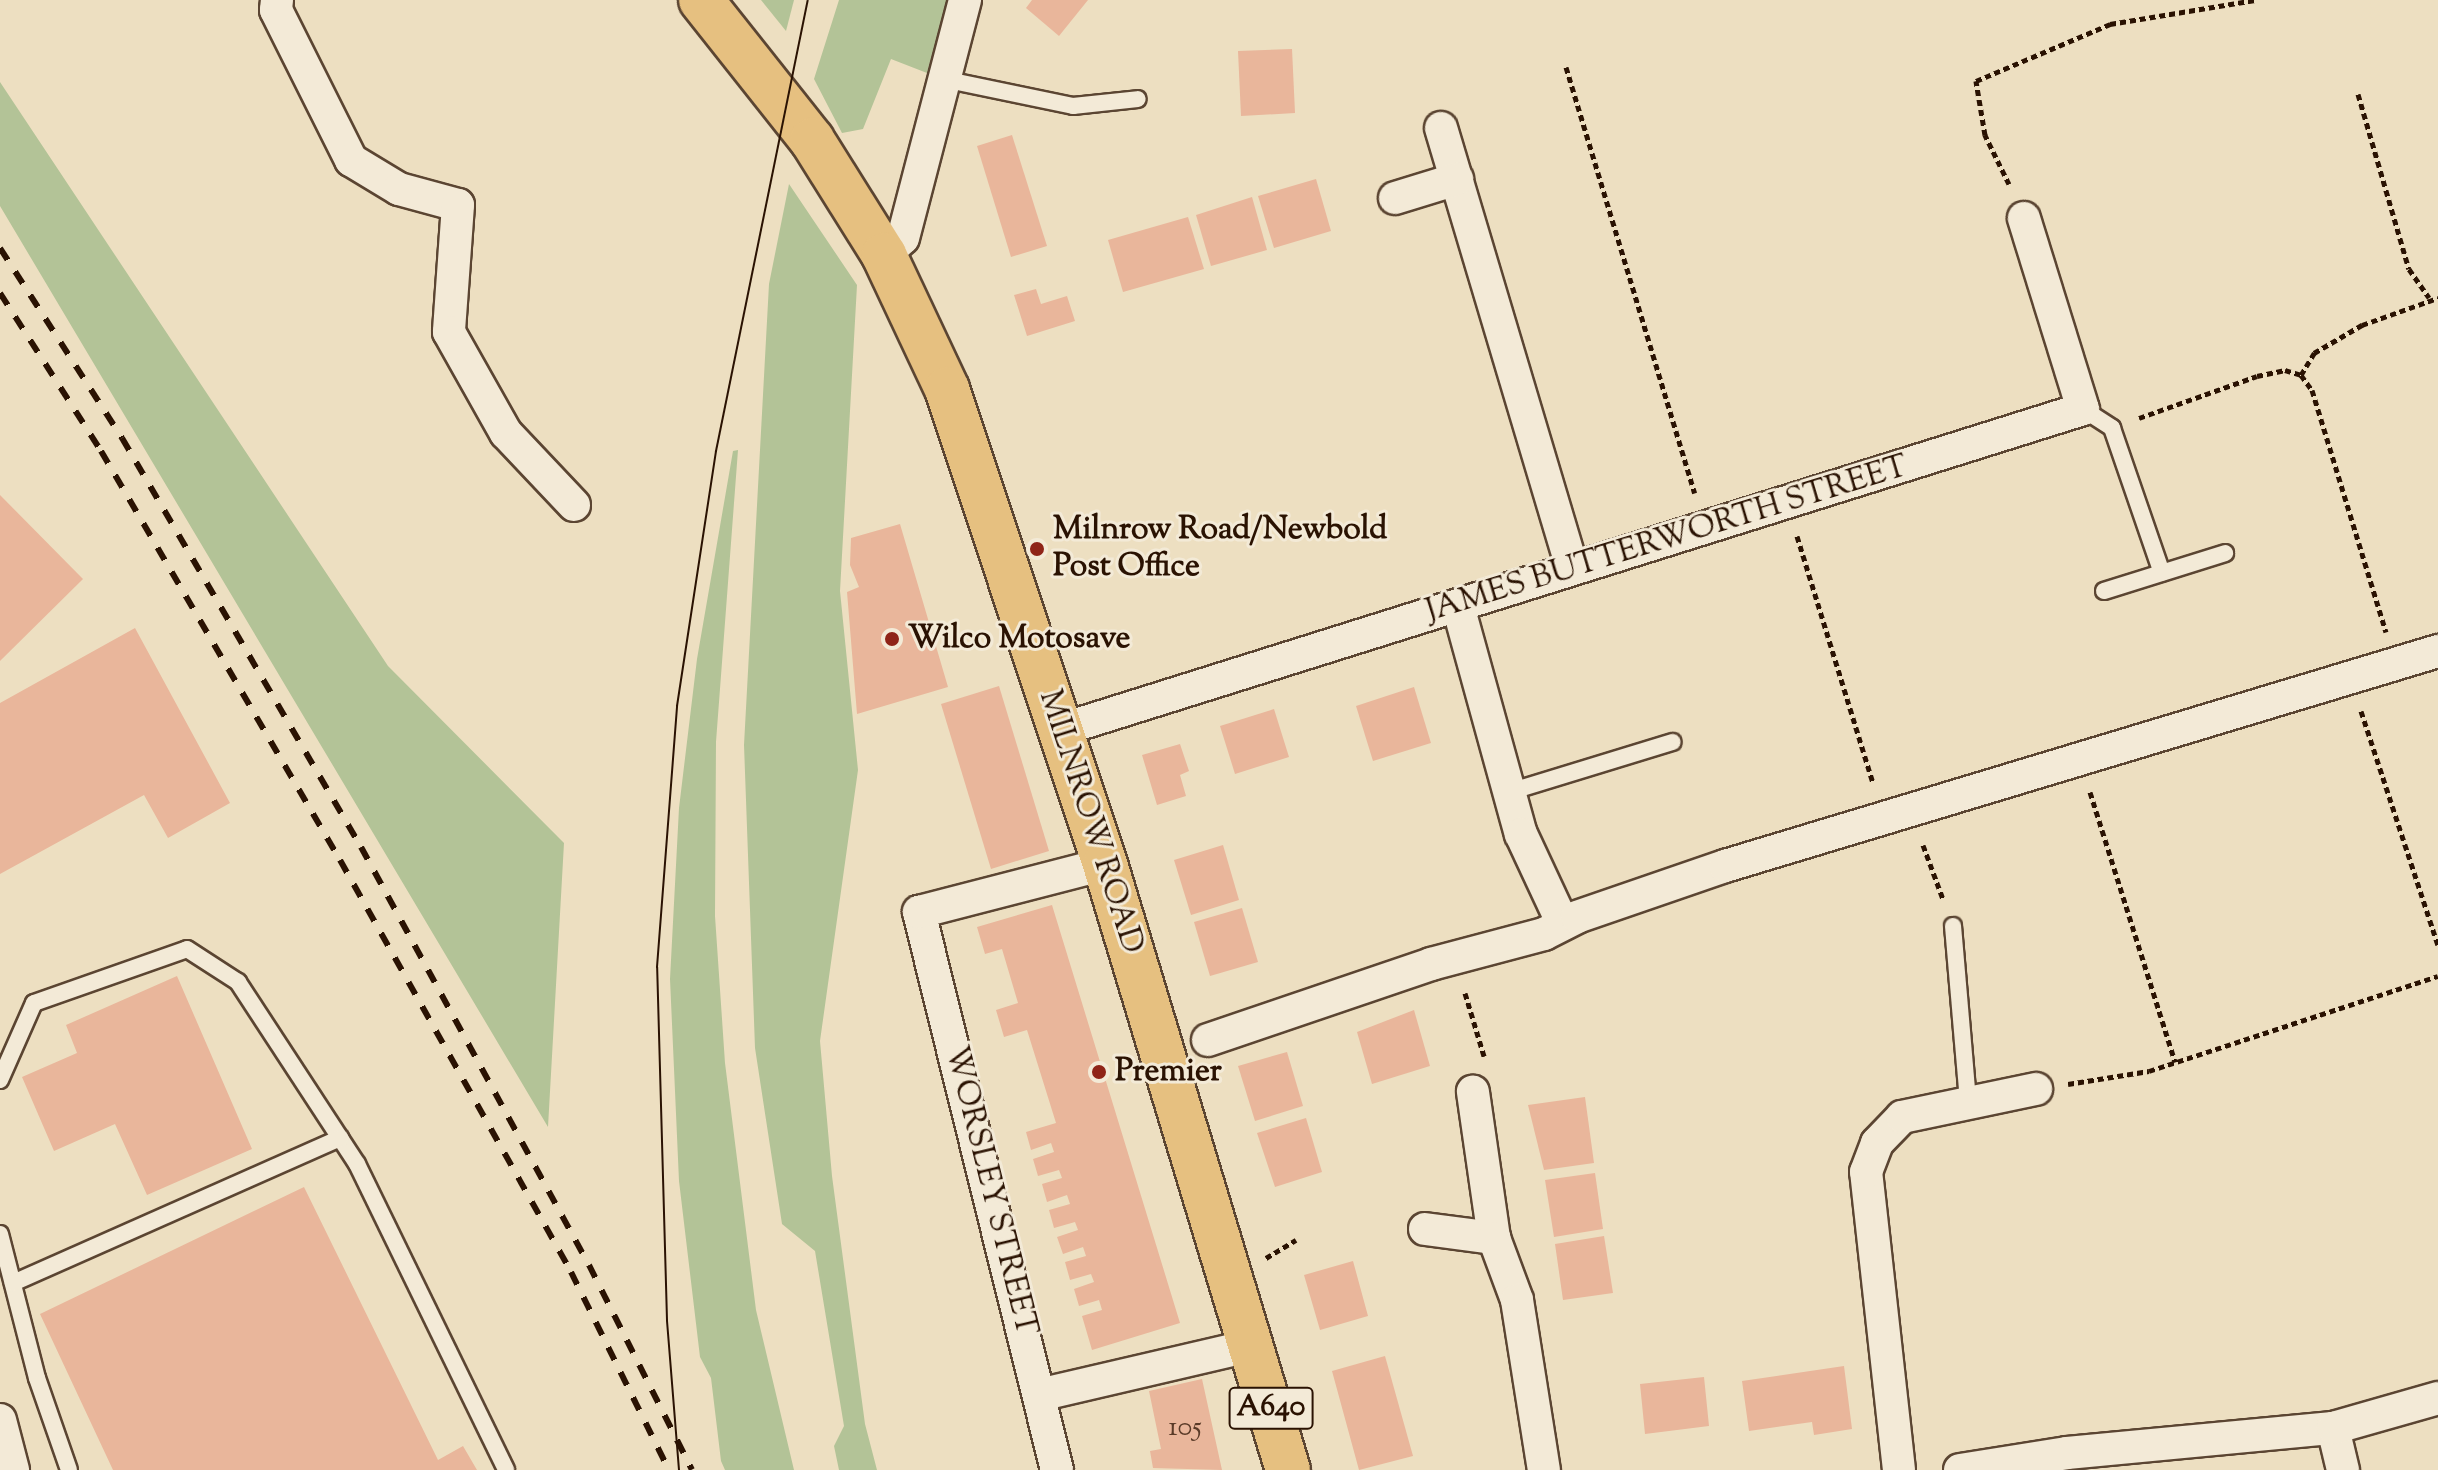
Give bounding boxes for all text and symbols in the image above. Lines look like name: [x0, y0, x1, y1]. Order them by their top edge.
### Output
street label: JAMES BUTTERWORTH STREET: [1421, 448, 1913, 632]
place label: Milnrow Road/Newbold Post Office: [1053, 512, 1387, 587]
marker: Milnrow Road/Newbold Post Office: [1028, 540, 1046, 558]
place label: Wilco Motosave: [908, 620, 1130, 658]
marker: Wilco Motosave: [883, 630, 901, 648]
street label: MILNROW ROAD: [1029, 685, 1151, 959]
street label: WORSLEY STREET: [935, 1042, 1045, 1340]
place label: Premier: [1115, 1053, 1222, 1091]
marker: Premier: [1090, 1063, 1108, 1081]
road number: A640: [1227, 1382, 1315, 1434]
house number: 105: [1168, 1411, 1202, 1445]

